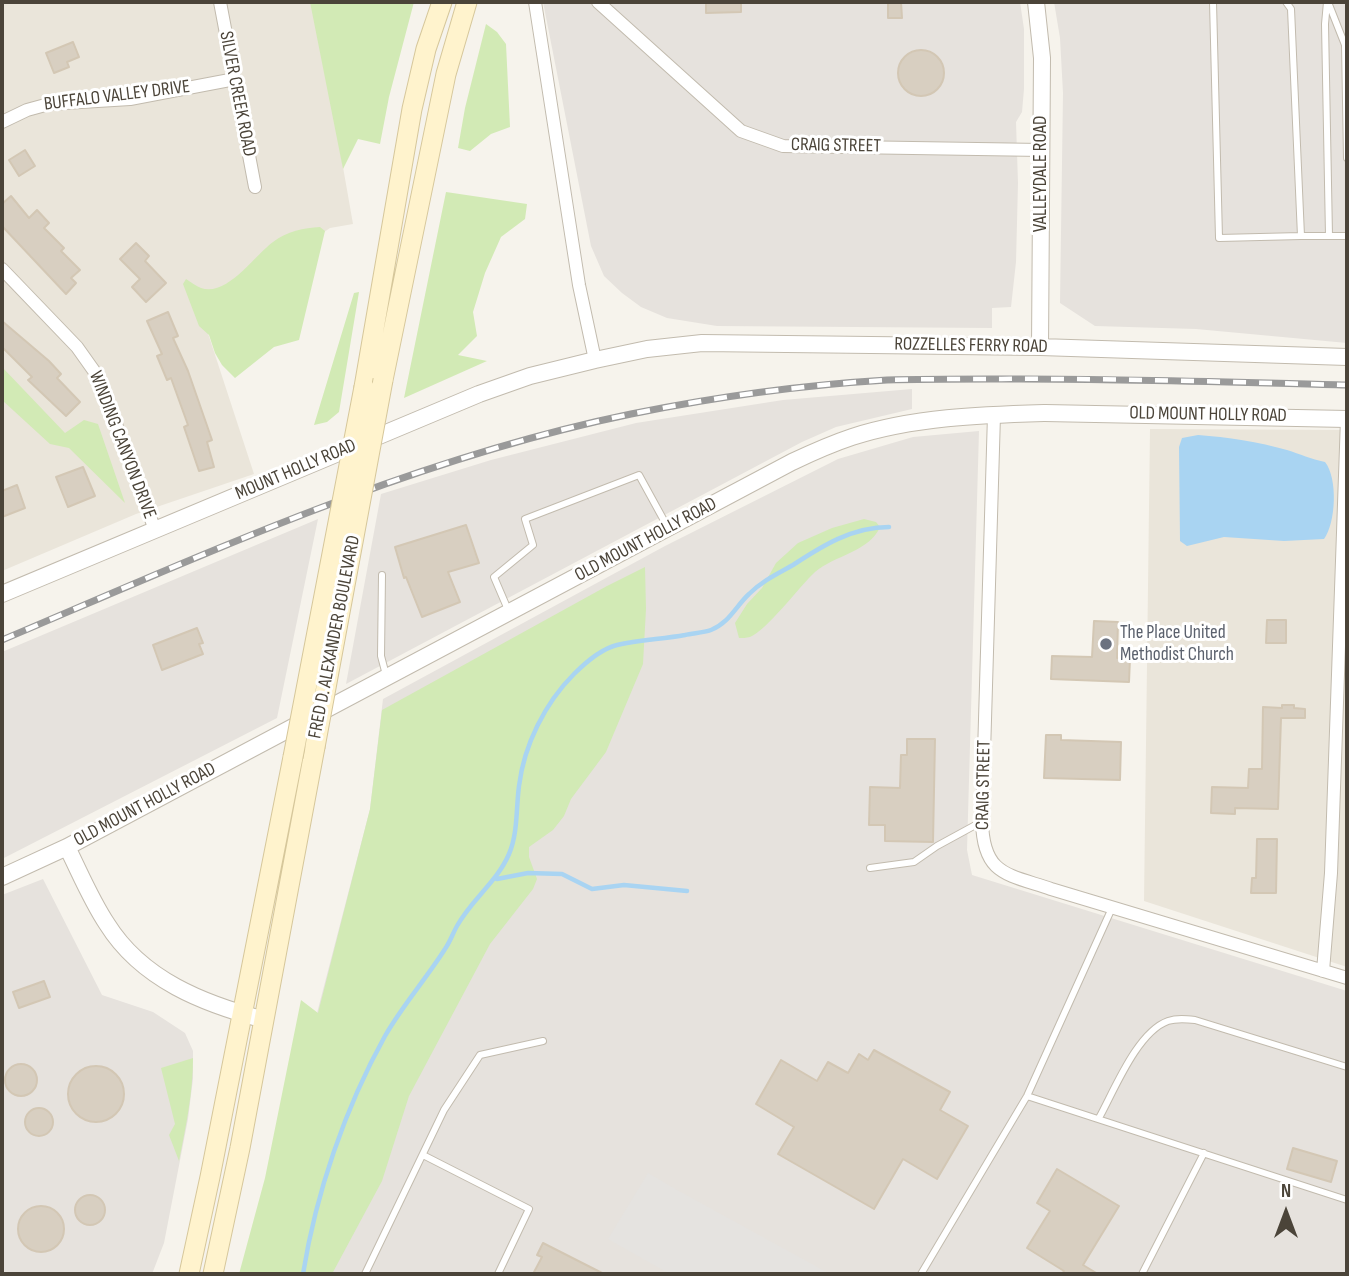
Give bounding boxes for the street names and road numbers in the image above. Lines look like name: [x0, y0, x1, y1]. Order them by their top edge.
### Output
street label: SILVER CREEK ROAD: [214, 30, 260, 158]
street label: BUFFALO VALLEY DRIVE: [43, 76, 191, 116]
street label: VALLEYDALE ROAD: [1030, 116, 1052, 232]
street label: CRAIG STREET: [791, 134, 881, 158]
street label: ROZZELLES FERRY ROAD: [894, 333, 1048, 359]
street label: WINDING CANYON DRIVE: [83, 368, 161, 522]
street label: OLD MOUNT HOLLY ROAD: [1129, 402, 1287, 428]
street label: MOUNT HOLLY ROAD: [232, 434, 360, 506]
street label: OLD MOUNT HOLLY ROAD: [571, 493, 721, 587]
street label: FRED D. ALEXANDER BOULEVARD: [304, 534, 366, 740]
street label: CRAIG STREET: [972, 740, 996, 830]
street label: OLD MOUNT HOLLY ROAD: [70, 758, 220, 852]

